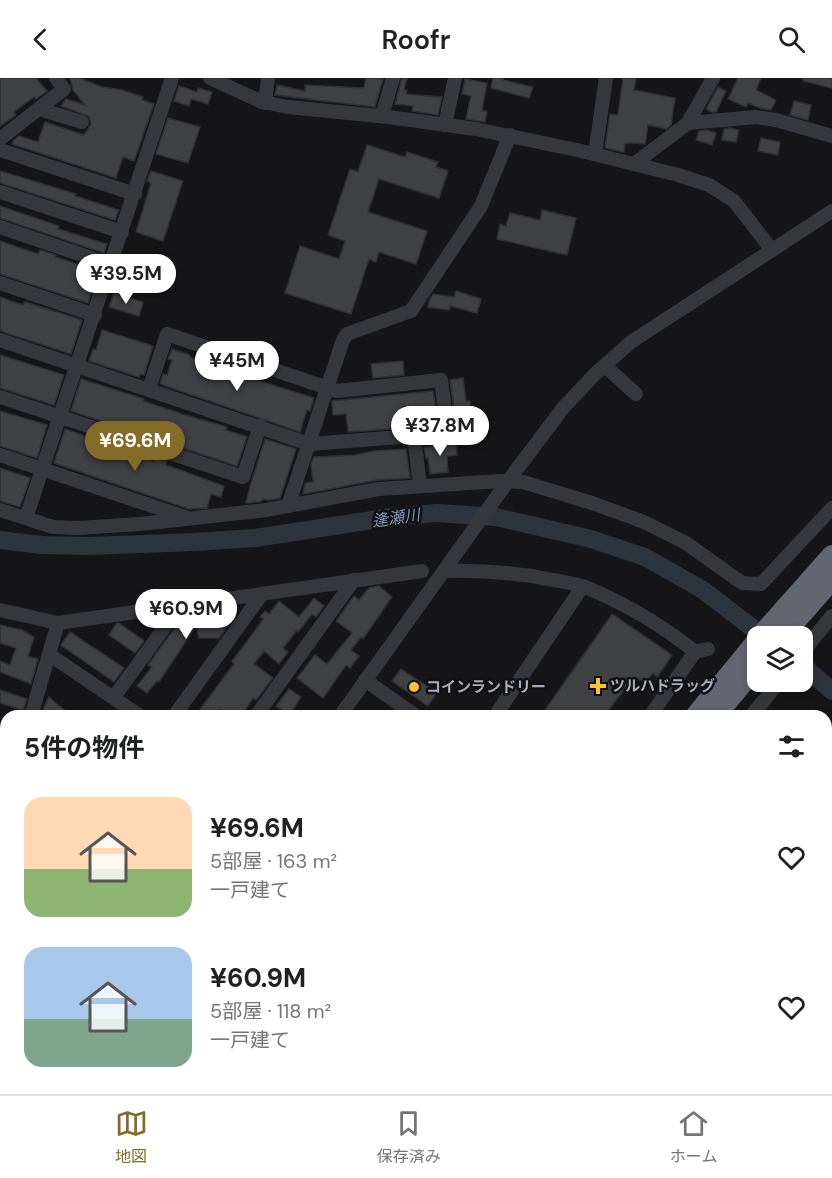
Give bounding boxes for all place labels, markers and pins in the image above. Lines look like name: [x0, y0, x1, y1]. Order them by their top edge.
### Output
pin: ¥39.5M: [77, 254, 175, 305]
pin: ¥45M: [201, 341, 273, 392]
pin: ¥37.8M: [391, 406, 489, 457]
pin: ¥69.6M: [86, 421, 184, 472]
pin: ¥60.9M: [137, 589, 235, 640]
place label: ツルハドラッグ: [610, 676, 715, 696]
place label: コインランドリー: [426, 677, 546, 697]
marker: ツルハドラッグ: [591, 679, 605, 693]
marker: コインランドリー: [407, 680, 421, 694]

